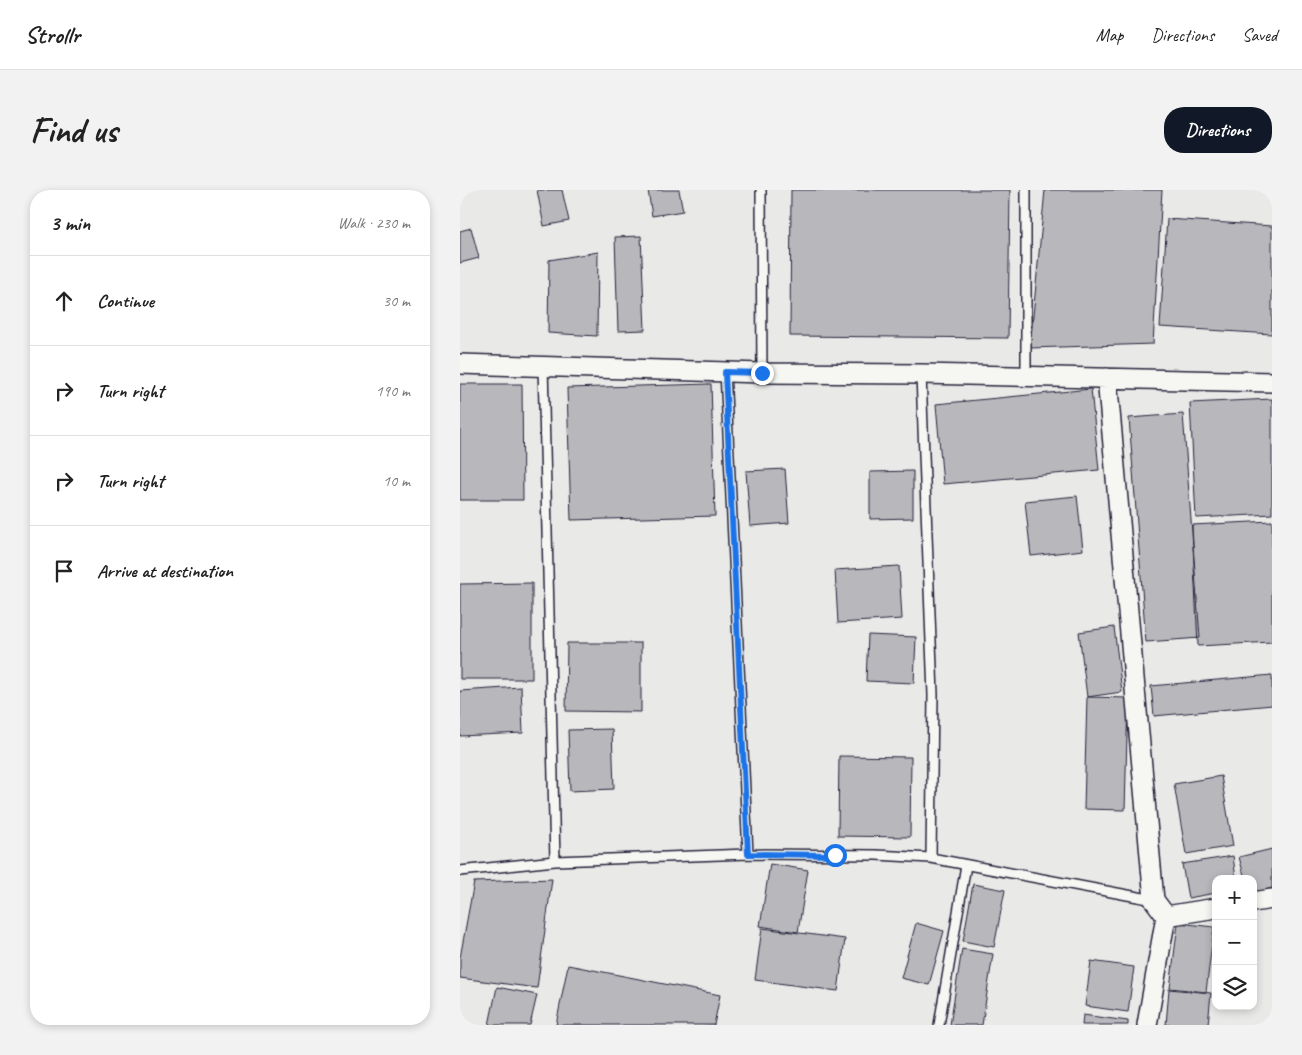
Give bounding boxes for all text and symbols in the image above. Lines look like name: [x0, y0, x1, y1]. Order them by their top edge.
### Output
text: Strollr: [25, 20, 80, 50]
text: Map: [1096, 24, 1123, 46]
text: Directions: [1151, 24, 1214, 46]
text: Saved: [1242, 24, 1277, 46]
button: Directions: [1164, 107, 1272, 153]
text: Find us: [30, 108, 117, 153]
text: 3 min: [50, 210, 90, 236]
text: Walk · 230 m: [338, 213, 410, 233]
icon: ahead: [50, 287, 78, 315]
text: Continue: [97, 289, 154, 313]
text: 30 m: [383, 291, 410, 311]
route end: [751, 362, 774, 385]
icon: right: [50, 377, 78, 405]
text: Turn right: [97, 379, 164, 403]
text: 190 m: [376, 381, 410, 401]
icon: right: [50, 467, 78, 495]
text: Turn right: [97, 469, 164, 493]
text: 10 m: [383, 471, 410, 491]
icon: arrive: [50, 557, 78, 585]
text: Arrive at destination: [97, 559, 233, 583]
route start: [824, 844, 847, 867]
map controls: [1212, 875, 1257, 1010]
button: +: [1212, 875, 1257, 920]
button: −: [1212, 920, 1257, 965]
button: layers: [1212, 965, 1257, 1010]

